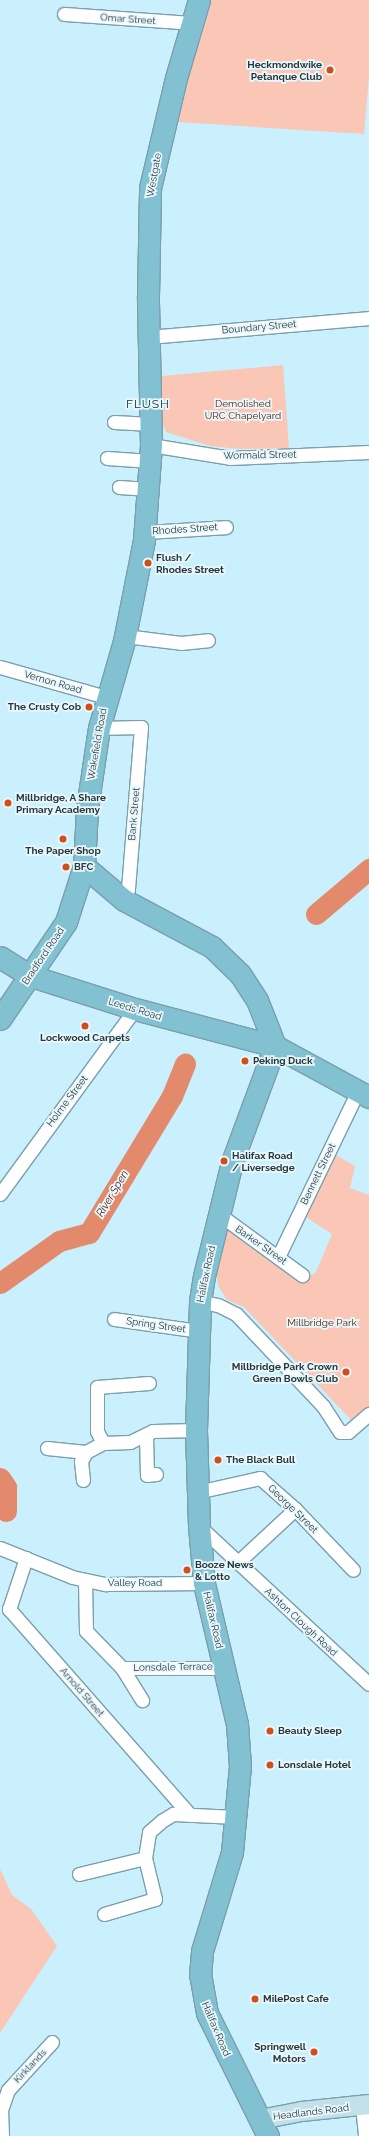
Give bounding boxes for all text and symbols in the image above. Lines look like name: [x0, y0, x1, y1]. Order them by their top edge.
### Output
street label: Omar Street: [100, 11, 156, 27]
place label: Heckmondwike Petanque Club: [247, 58, 322, 82]
marker: Heckmondwike Petanque Club: [325, 65, 335, 75]
street label: Westgate: [144, 152, 164, 198]
street label: Boundary Street: [221, 318, 297, 336]
park label: Demolished URC Chapelyard: [205, 397, 281, 420]
district label: FLUSH: [126, 398, 170, 412]
street label: Wormald Street: [223, 448, 297, 462]
street label: Rhodes Street: [152, 521, 218, 537]
place label: Flush / Rhodes Street: [156, 551, 224, 574]
marker: Flush / Rhodes Street: [143, 558, 153, 568]
street label: Vernon Road: [23, 668, 83, 696]
place label: The Crusty Cob: [8, 701, 81, 713]
marker: The Crusty Cob: [84, 702, 94, 712]
street label: Wakefield Road: [85, 707, 109, 781]
street label: Bank Street: [126, 787, 142, 841]
place label: Millbridge, A Share Primary Academy: [16, 791, 107, 814]
marker: Millbridge, A Share Primary Academy: [3, 798, 13, 808]
marker: The Paper Shop: [58, 834, 68, 844]
place label: The Paper Shop: [25, 845, 101, 857]
place label: BFC: [74, 861, 93, 873]
marker: BFC: [61, 862, 71, 872]
street label: Bradford Road: [19, 925, 67, 987]
street label: Leeds Road: [107, 995, 163, 1023]
marker: Lockwood Carpets: [80, 1021, 90, 1031]
place label: Lockwood Carpets: [40, 1032, 130, 1044]
place label: Peking Duck: [253, 1055, 313, 1067]
marker: Peking Duck: [240, 1056, 250, 1066]
street label: Holme Street: [44, 1073, 90, 1129]
street label: Bennett Street: [298, 1141, 338, 1207]
place label: Halifax Road / Liversedge: [232, 1149, 295, 1172]
marker: Halifax Road / Liversedge: [219, 1156, 229, 1166]
water label: River Spen: [94, 1168, 132, 1220]
street label: Barker Street: [233, 1223, 289, 1267]
street label: Halifax Road: [194, 1244, 218, 1304]
street label: Spring Street: [125, 1315, 187, 1335]
park label: Millbridge Park: [287, 1317, 357, 1329]
place label: Millbridge Park Crown Green Bowls Club: [232, 1360, 338, 1384]
marker: Millbridge Park Crown Green Bowls Club: [341, 1367, 351, 1377]
place label: The Black Bull: [226, 1454, 295, 1466]
marker: The Black Bull: [213, 1455, 223, 1465]
street label: George Street: [266, 1482, 320, 1536]
place label: Booze News & Lotto: [195, 1558, 254, 1582]
marker: Booze News & Lotto: [182, 1565, 192, 1575]
street label: Valley Road: [108, 1577, 162, 1589]
street label: Ashton Clough Road: [262, 1585, 340, 1659]
street label: Halifax Road: [201, 1590, 225, 1650]
street label: Lonsdale Terrace: [133, 1660, 213, 1674]
street label: Arnold Street: [57, 1665, 107, 1719]
place label: Beauty Sleep: [278, 1725, 342, 1737]
marker: Beauty Sleep: [265, 1726, 275, 1736]
place label: Lonsdale Hotel: [278, 1759, 351, 1771]
marker: Lonsdale Hotel: [265, 1760, 275, 1770]
place label: MilePost Cafe: [263, 1993, 329, 2005]
marker: MilePost Cafe: [250, 1994, 260, 2004]
street label: Halifax Road: [199, 2000, 233, 2058]
place label: Springwell Motors: [254, 2040, 306, 2064]
street label: Kirklands: [11, 2046, 49, 2086]
marker: Springwell Motors: [309, 2047, 319, 2057]
street label: Headlands Road: [272, 2101, 350, 2123]

